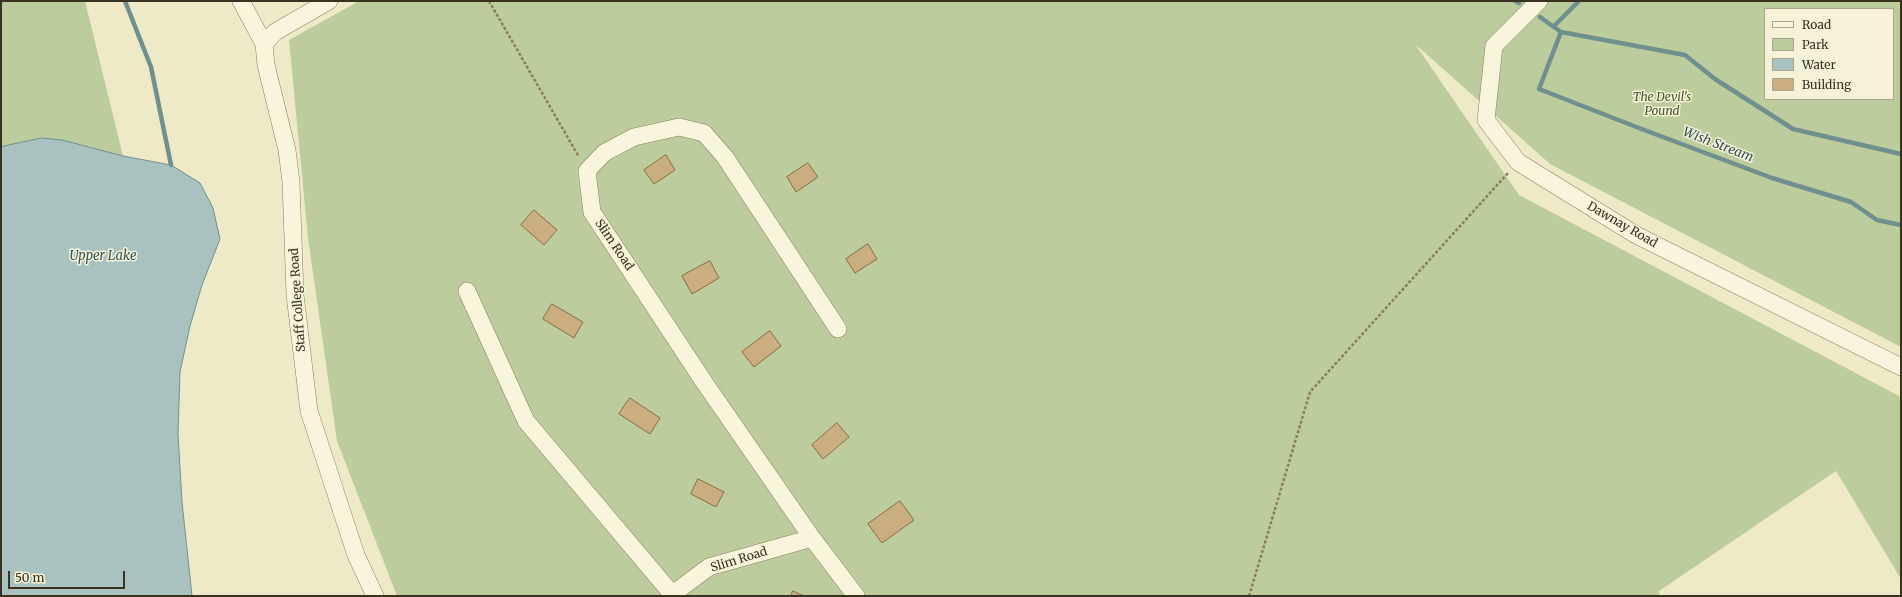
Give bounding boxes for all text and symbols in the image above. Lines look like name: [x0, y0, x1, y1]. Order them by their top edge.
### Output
legend: [1764, 8, 1894, 100]
text: Road: [1802, 17, 1831, 32]
text: Park: [1802, 37, 1829, 52]
text: Water: [1802, 57, 1836, 72]
text: Building: [1802, 77, 1851, 92]
park label: The Devil's Pound: [1633, 91, 1691, 119]
water label: Wish Stream: [1681, 124, 1755, 166]
street label: Dawnay Road: [1584, 199, 1660, 251]
street label: Slim Road: [592, 217, 636, 273]
water label: Upper Lake: [69, 248, 137, 264]
street label: Staff College Road: [287, 248, 309, 352]
street label: Slim Road: [709, 545, 769, 575]
scale bar: [10, 563, 127, 589]
text: 50 m: [15, 570, 44, 585]

